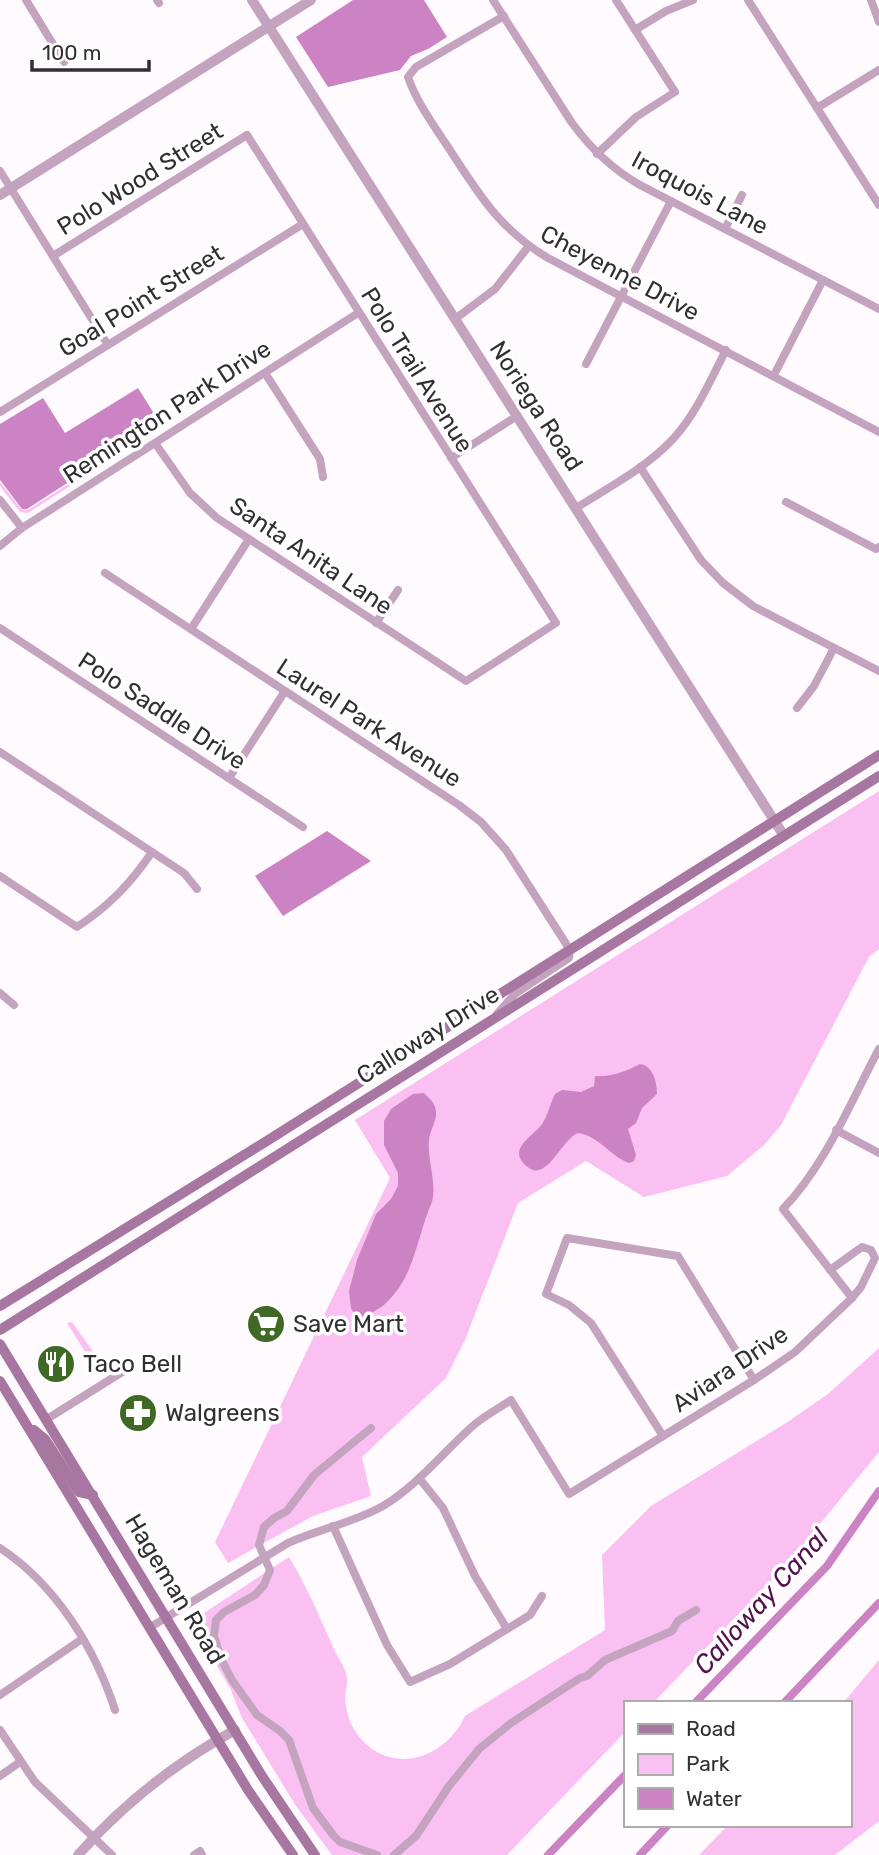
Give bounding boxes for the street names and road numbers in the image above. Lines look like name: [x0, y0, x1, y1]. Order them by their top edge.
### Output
street label: Polo Wood Street: [52, 117, 228, 241]
street label: Iroquois Lane: [627, 145, 773, 241]
street label: Cheyenne Drive: [536, 219, 704, 327]
street label: Goal Point Street: [53, 239, 229, 363]
street label: Polo Trail Avenue: [355, 282, 479, 458]
street label: Remington Park Drive: [58, 334, 276, 490]
street label: Noriega Road: [484, 336, 588, 476]
street label: Santa Anita Lane: [224, 491, 398, 621]
street label: Polo Saddle Drive: [73, 646, 251, 776]
street label: Laurel Park Avenue: [272, 653, 466, 793]
street label: Calloway Drive: [352, 980, 504, 1090]
street label: Aviara Drive: [667, 1320, 793, 1418]
street label: Hageman Road: [119, 1509, 231, 1669]

